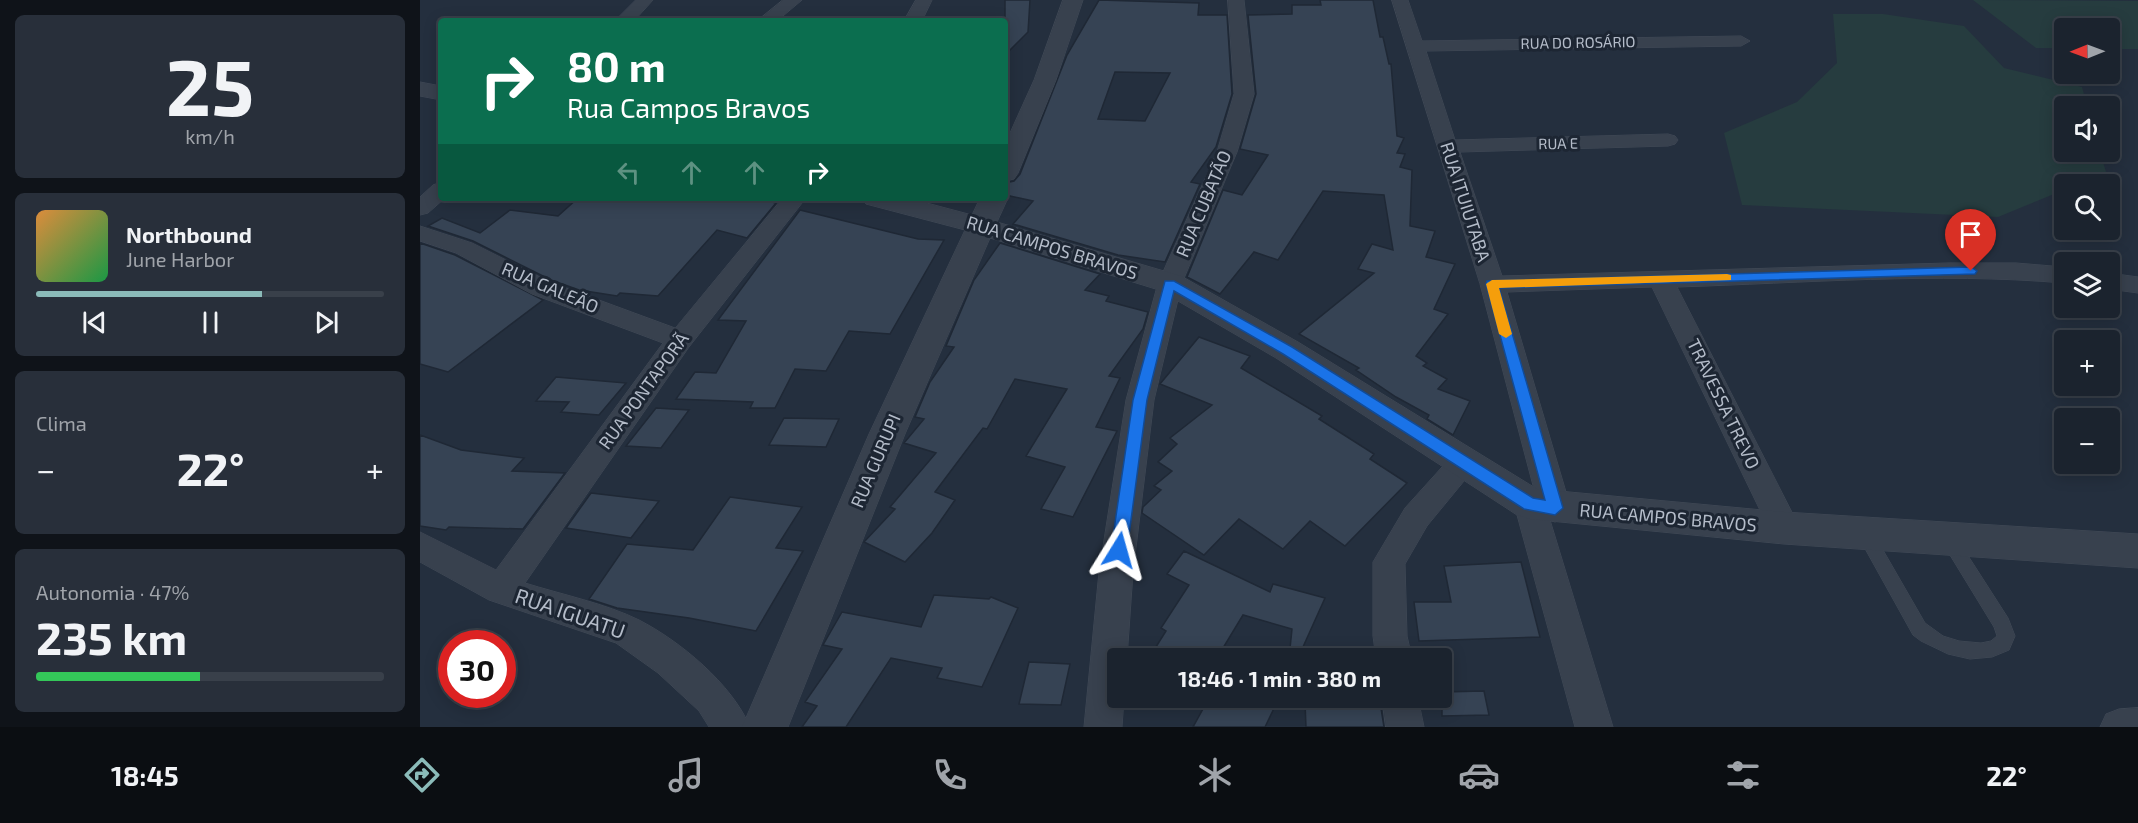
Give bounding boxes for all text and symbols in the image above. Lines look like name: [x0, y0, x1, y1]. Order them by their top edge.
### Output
north arrow: [2054, 18, 2120, 84]
map controls: [2054, 18, 2120, 474]
street label: RUA DO ROSÁRIO: [1520, 32, 1636, 52]
text: 25: [166, 38, 254, 132]
text: 80 m: [567, 40, 666, 90]
icon: right: [468, 42, 546, 120]
text: Rua Campos Bravos: [567, 91, 810, 123]
button: sound: [2054, 96, 2120, 162]
text: km/h: [185, 124, 235, 148]
street label: RUA E: [1538, 134, 1578, 152]
street label: RUA ITUIUTABA: [1436, 139, 1496, 265]
street label: RUA CUBATÃO: [1171, 147, 1235, 260]
icon: left: [612, 156, 645, 189]
icon: ahead: [675, 156, 708, 189]
icon: ahead: [738, 156, 771, 189]
icon: right: [801, 156, 834, 189]
button: search: [2054, 174, 2120, 240]
pin: [1945, 209, 1996, 271]
street label: RUA CAMPOS BRAVOS: [964, 211, 1140, 284]
icon: arrive: [1954, 218, 1987, 251]
text: Northbound: [126, 221, 252, 247]
text: June Harbor: [126, 247, 234, 271]
button: layers: [2054, 252, 2120, 318]
street label: RUA GALEÃO: [499, 257, 602, 317]
icon: previous: [78, 306, 111, 339]
icon: pause: [194, 306, 227, 339]
icon: next: [310, 306, 343, 339]
street label: RUA PONTAPORÃ: [594, 327, 693, 453]
button: +: [2054, 330, 2120, 396]
street label: TRAVESSA TREVO: [1683, 335, 1765, 472]
button: −: [2054, 408, 2120, 474]
street label: RUA GURUPI: [846, 410, 905, 511]
text: Clima: [36, 411, 87, 435]
text: 22°: [177, 441, 244, 495]
text: −: [36, 449, 55, 489]
text: +: [366, 449, 384, 489]
street label: RUA CAMPOS BRAVOS: [1579, 498, 1758, 536]
position arrow: [1087, 518, 1151, 582]
text: Autonomia · 47%: [36, 580, 189, 604]
street label: RUA IGUATU: [512, 582, 629, 643]
text: 235 km: [36, 610, 187, 664]
speed limit sign: 30: [438, 630, 516, 708]
text: 18:46 · 1 min · 380 m: [1178, 665, 1381, 691]
icon: directions: [401, 754, 443, 796]
icon: music: [665, 754, 707, 796]
icon: phone: [929, 754, 971, 796]
icon: climate: [1194, 754, 1236, 796]
icon: car: [1458, 754, 1500, 796]
icon: filters: [1722, 754, 1764, 796]
text: 18:45: [111, 759, 179, 791]
text: 22°: [1986, 759, 2027, 791]

